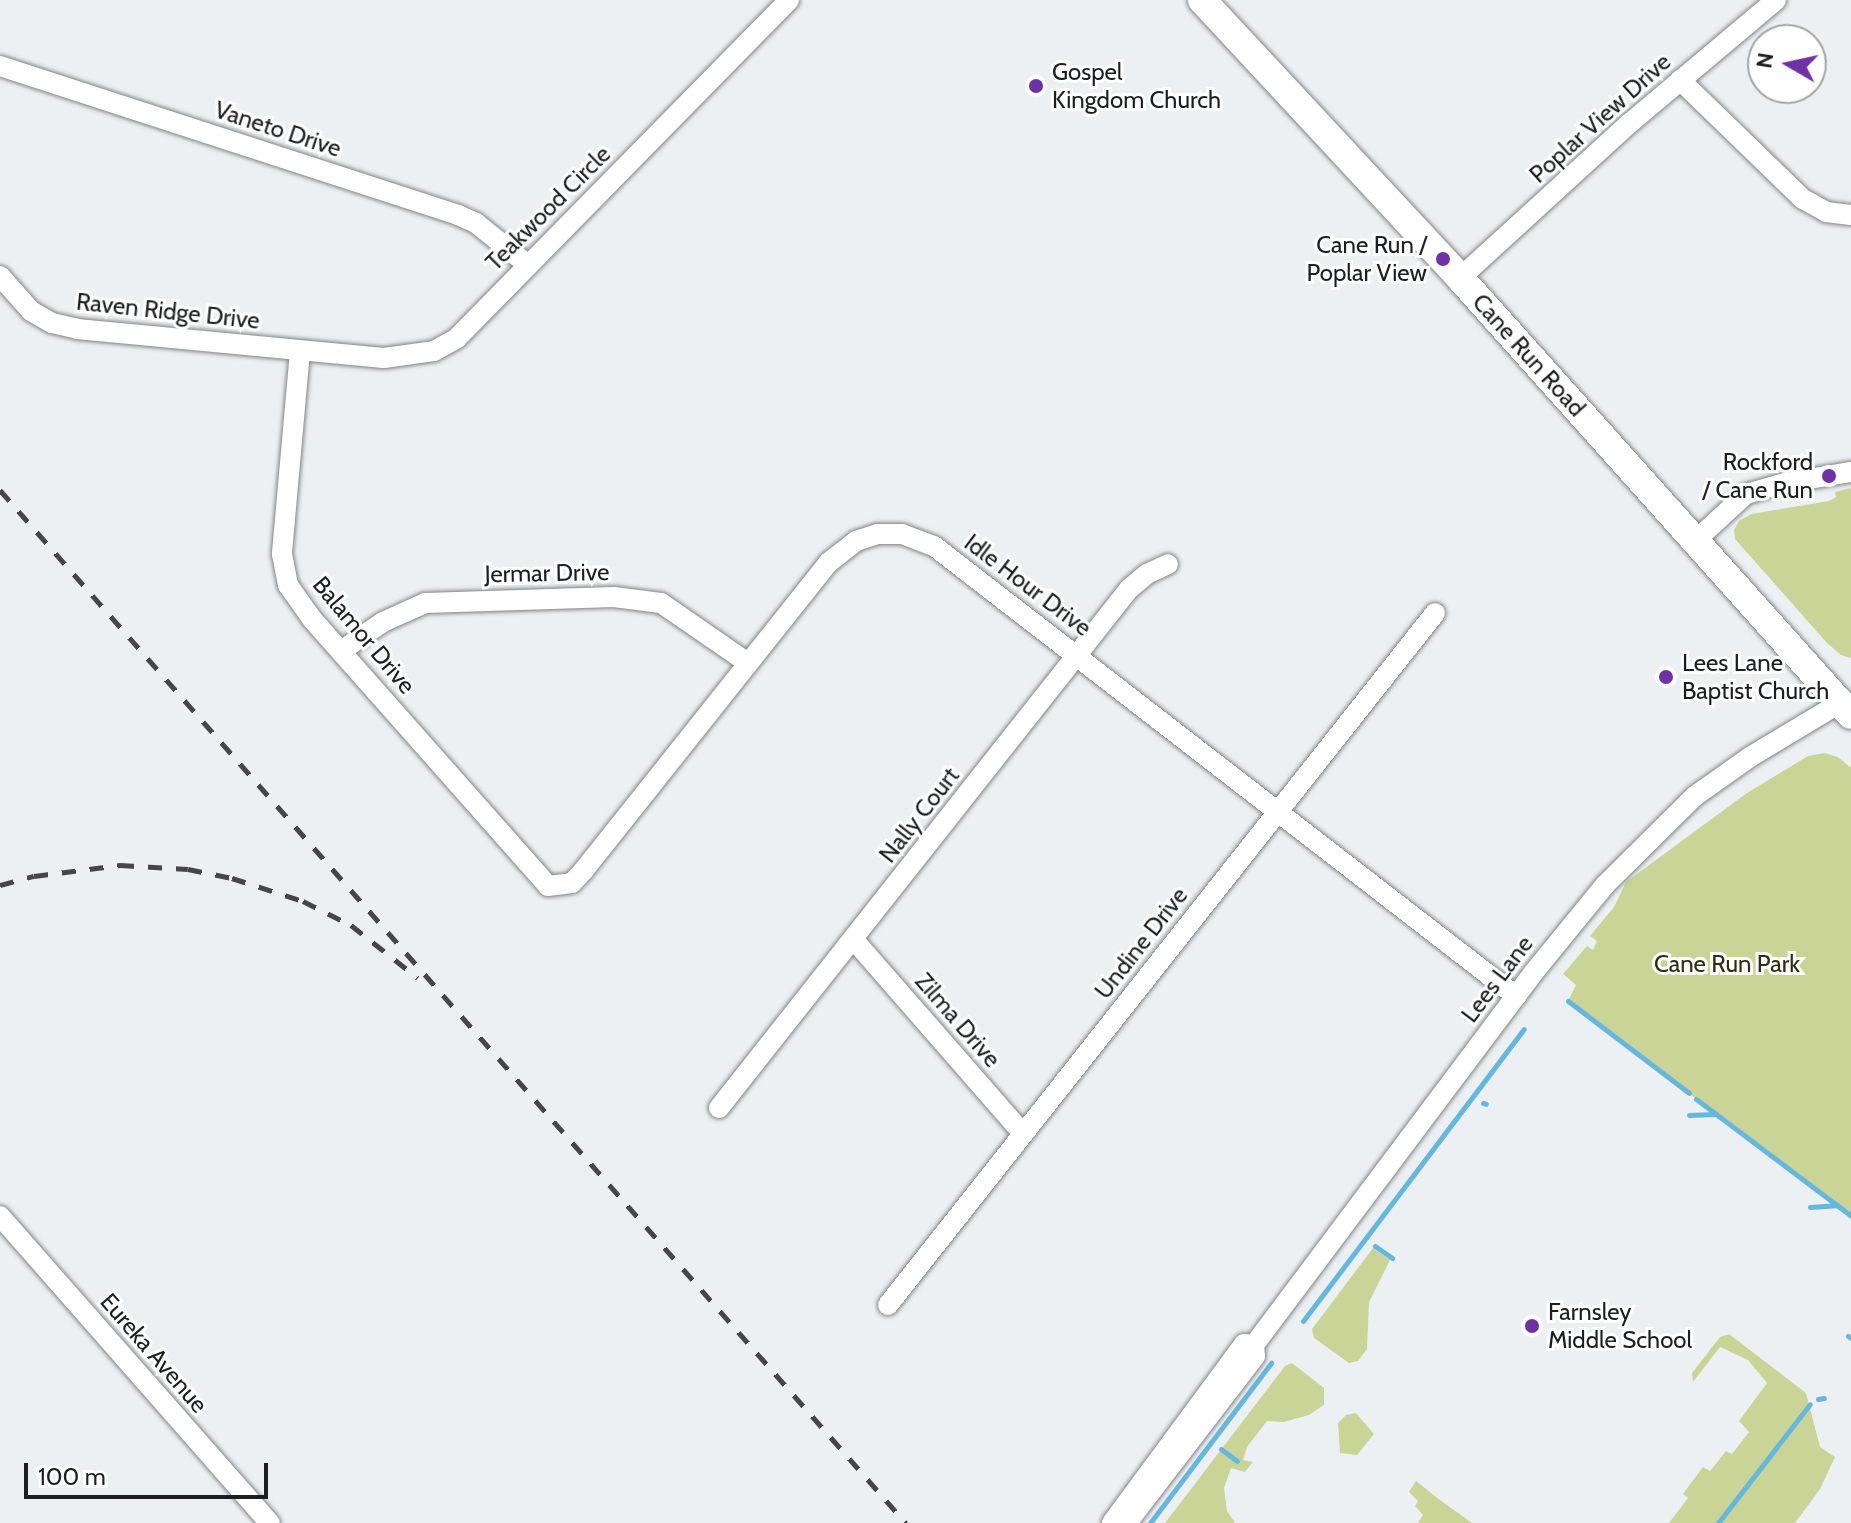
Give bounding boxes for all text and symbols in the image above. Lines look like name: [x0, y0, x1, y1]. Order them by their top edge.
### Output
north arrow: [1747, 24, 1827, 104]
street label: Poplar View Drive: [1524, 47, 1676, 189]
text: N: [1750, 51, 1779, 70]
place label: Gospel Kingdom Church: [1052, 58, 1221, 114]
marker: Gospel Kingdom Church: [1027, 77, 1045, 95]
street label: Vaneto Drive: [211, 95, 345, 163]
street label: Teakwood Circle: [480, 140, 616, 276]
place label: Cane Run / Poplar View: [1306, 231, 1427, 287]
marker: Cane Run / Poplar View: [1434, 250, 1452, 268]
street label: Raven Ridge Drive: [75, 287, 261, 335]
street label: Cane Run Road: [1466, 288, 1592, 422]
place label: Rockford / Cane Run: [1702, 448, 1813, 504]
marker: Rockford / Cane Run: [1820, 467, 1838, 485]
street label: Idle Hour Drive: [959, 528, 1097, 642]
street label: Jermar Drive: [484, 558, 610, 588]
street label: Balamor Drive: [307, 571, 421, 699]
place label: Lees Lane Baptist Church: [1682, 649, 1829, 705]
marker: Lees Lane Baptist Church: [1657, 668, 1675, 686]
street label: Nally Court: [873, 762, 965, 868]
street label: Undine Drive: [1088, 881, 1194, 1005]
street label: Lees Lane: [1455, 930, 1539, 1028]
park label: Cane Run Park: [1654, 950, 1800, 978]
street label: Zilma Drive: [909, 967, 1007, 1073]
street label: Eureka Avenue: [94, 1287, 214, 1419]
place label: Farnsley Middle School: [1548, 1298, 1692, 1354]
marker: Farnsley Middle School: [1523, 1317, 1541, 1335]
scale bar: [28, 1447, 272, 1497]
text: 100 m: [38, 1462, 106, 1491]

